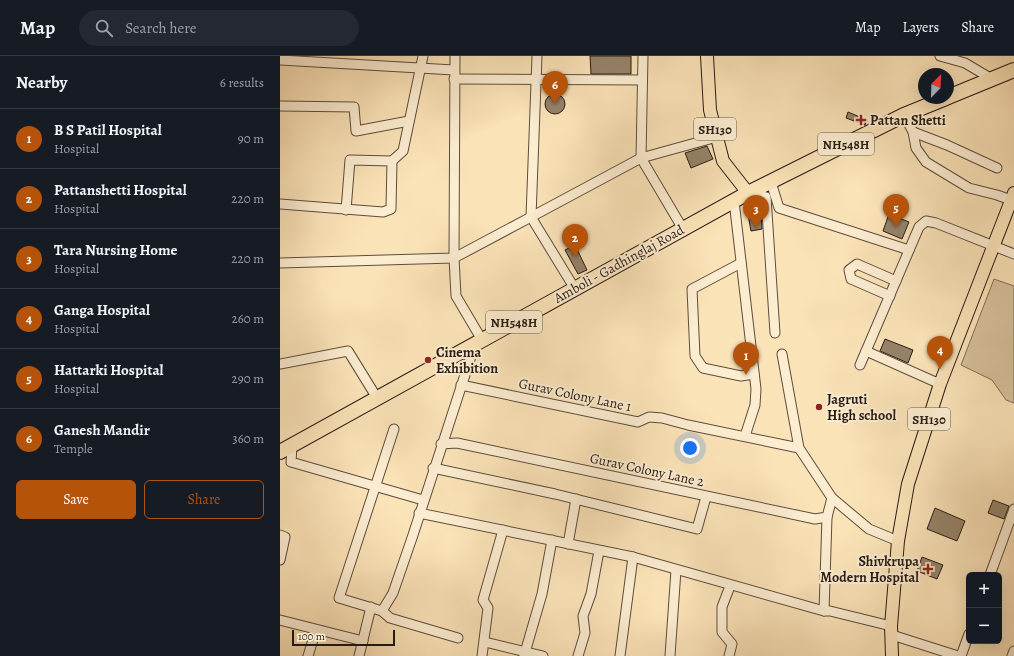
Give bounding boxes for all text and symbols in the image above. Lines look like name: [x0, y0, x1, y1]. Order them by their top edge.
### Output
search box: [79, 10, 359, 46]
text: Map: [20, 15, 55, 41]
icon: search: [93, 17, 115, 39]
text: Search here: [125, 18, 197, 38]
text: Map: [855, 18, 881, 37]
text: Layers: [903, 18, 939, 37]
text: Share: [961, 18, 994, 37]
north arrow: [918, 68, 954, 104]
text: Nearby: [16, 71, 67, 94]
pin: 6: [542, 71, 568, 104]
text: 6 results: [220, 74, 264, 91]
place label: Pattan Shetti: [870, 111, 946, 130]
marker: Pattan Shetti: [855, 114, 867, 126]
road number: SH130: [694, 118, 736, 140]
text: B S Patil Hospital: [54, 120, 162, 140]
text: 1: [27, 130, 31, 147]
text: 90 m: [238, 130, 264, 147]
road number: NH548H: [818, 133, 874, 155]
text: Hospital: [54, 140, 99, 157]
text: Pattanshetti Hospital: [54, 180, 187, 200]
text: 2: [26, 190, 32, 207]
text: 220 m: [231, 190, 264, 207]
pin: 5: [883, 194, 909, 227]
pin: 3: [743, 195, 769, 228]
text: Hospital: [54, 200, 99, 217]
street label: Amboli - Gadhinglaj Road: [550, 220, 688, 308]
pin: 2: [562, 224, 588, 257]
text: Tara Nursing Home: [54, 240, 178, 260]
text: 3: [26, 250, 32, 267]
text: 220 m: [231, 250, 264, 267]
text: Hospital: [54, 260, 99, 277]
text: Ganga Hospital: [54, 300, 150, 320]
text: 4: [26, 310, 32, 327]
text: 260 m: [231, 310, 264, 327]
road number: NH548H: [486, 311, 542, 333]
text: Hospital: [54, 320, 99, 337]
pin: 4: [927, 336, 953, 369]
pin: 1: [733, 342, 759, 375]
place label: Cinema Exhibition: [436, 343, 498, 378]
marker: Cinema Exhibition: [423, 355, 433, 365]
text: Hattarki Hospital: [54, 360, 164, 380]
text: 5: [26, 370, 32, 387]
text: 290 m: [232, 370, 264, 387]
street label: Gurav Colony Lane 1: [517, 374, 633, 416]
text: Hospital: [54, 380, 99, 397]
place label: Jagruti High school: [827, 390, 896, 425]
marker: Jagruti High school: [814, 402, 824, 412]
road number: SH130: [908, 408, 950, 430]
text: Ganesh Mandir: [54, 420, 150, 440]
text: 6: [26, 430, 32, 447]
text: 360 m: [232, 430, 264, 447]
your location: [680, 438, 700, 458]
text: Temple: [54, 440, 93, 457]
street label: Gurav Colony Lane 2: [588, 449, 706, 491]
button: Save: [16, 480, 136, 519]
button: Share: [144, 480, 264, 519]
place label: Shivkrupa Modern Hospital: [820, 552, 919, 587]
marker: Shivkrupa Modern Hospital: [922, 563, 934, 575]
map controls: [966, 572, 1002, 644]
button: +: [966, 572, 1002, 608]
button: −: [966, 608, 1002, 644]
scale bar: [292, 628, 395, 647]
text: 100 m: [298, 629, 325, 644]

